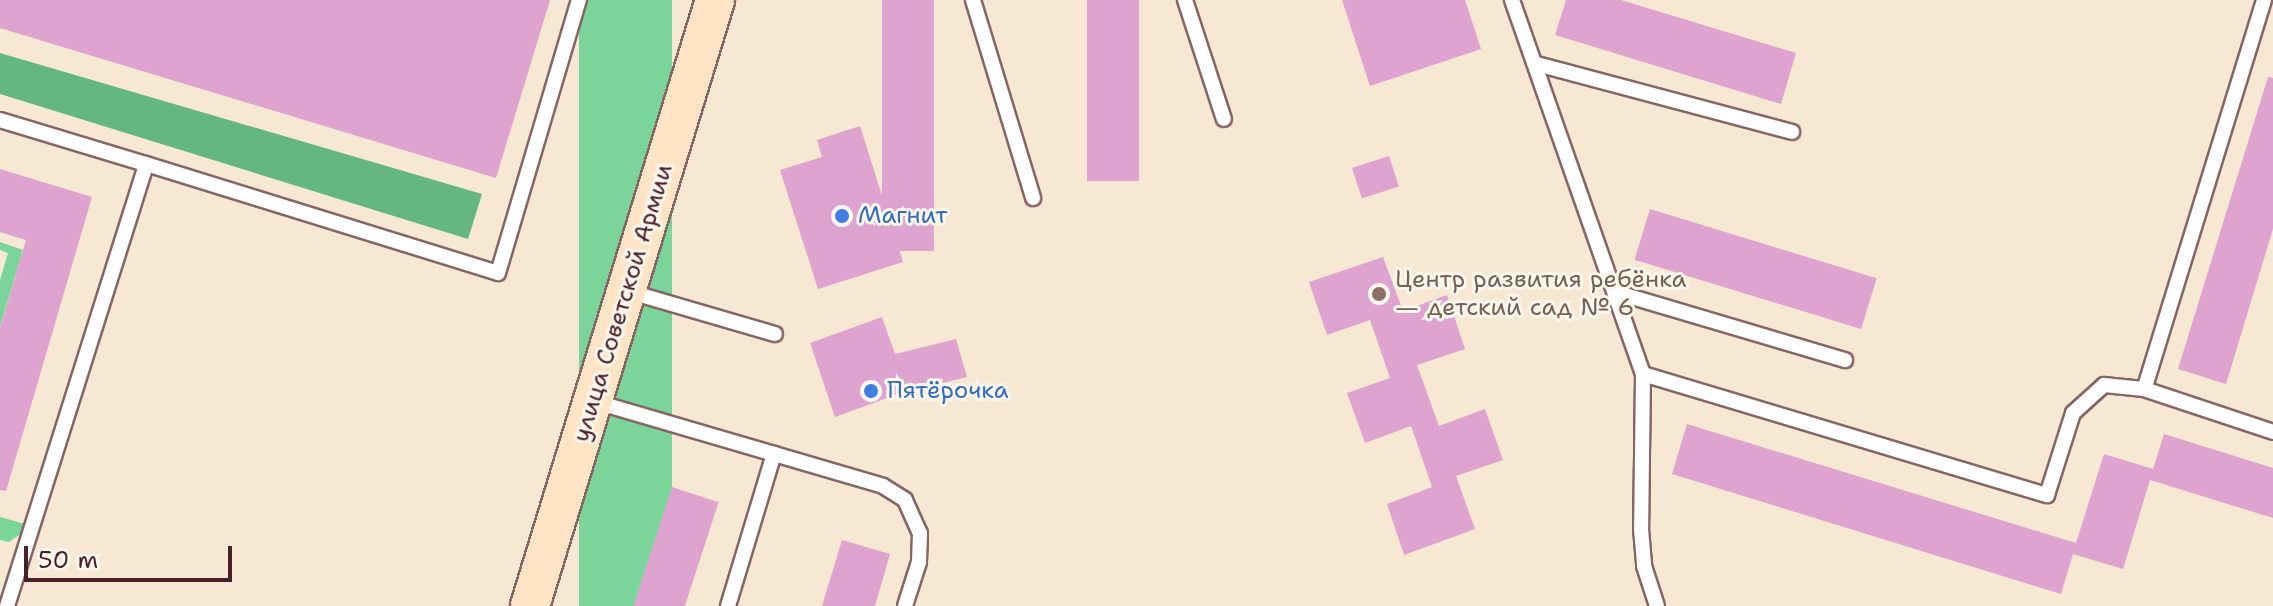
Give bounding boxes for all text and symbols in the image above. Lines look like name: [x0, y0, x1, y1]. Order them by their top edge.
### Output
street label: улица Советской Армии: [567, 160, 679, 446]
place label: Магнит: [858, 202, 947, 230]
marker: Магнит: [833, 207, 851, 225]
place label: Центр развития ребёнка — детский сад № 6: [1395, 266, 1686, 322]
marker: Центр развития ребёнка — детский сад № 6: [1370, 285, 1388, 303]
place label: Пятёрочка: [887, 377, 1009, 405]
marker: Пятёрочка: [862, 382, 880, 400]
scale bar: [28, 530, 236, 580]
text: 50 m: [38, 544, 98, 576]

